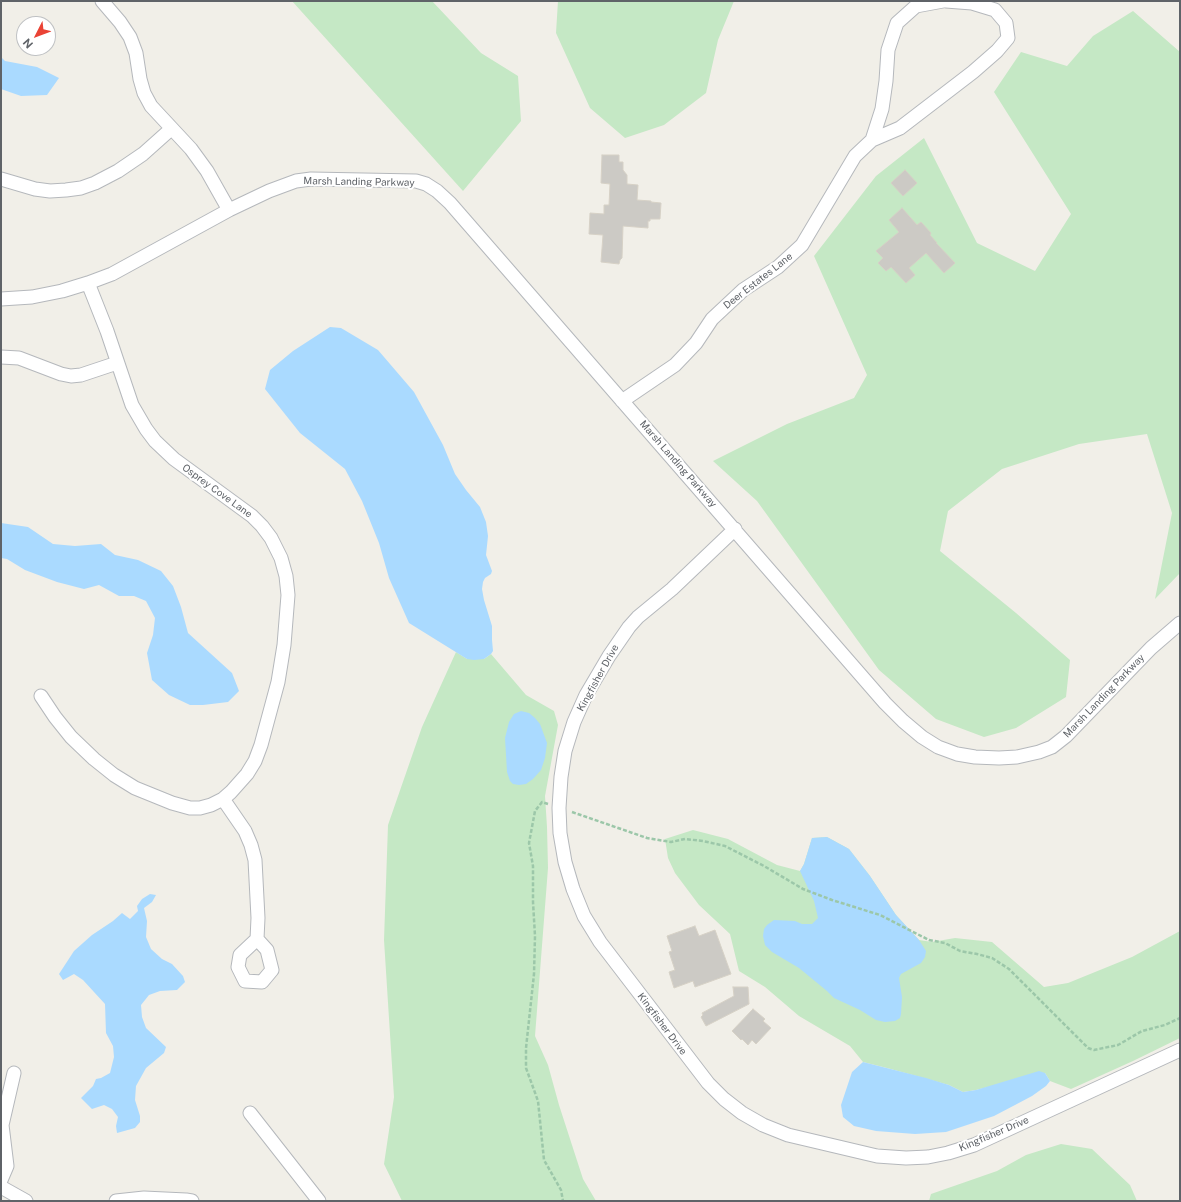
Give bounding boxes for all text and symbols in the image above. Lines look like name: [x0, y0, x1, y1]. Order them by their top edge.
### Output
north arrow: [16, 16, 56, 56]
text: N: [20, 36, 35, 51]
street label: Marsh Landing Parkway: [303, 175, 415, 189]
street label: Deer Estates Lane: [721, 250, 795, 312]
street label: Marsh Landing Parkway: [637, 418, 719, 510]
street label: Osprey Cove Lane: [180, 462, 254, 520]
street label: Kingfisher Drive: [575, 642, 621, 714]
street label: Marsh Landing Parkway: [1061, 652, 1147, 740]
street label: Kingfisher Drive: [635, 991, 689, 1057]
street label: Kingfisher Drive: [957, 1114, 1031, 1154]

